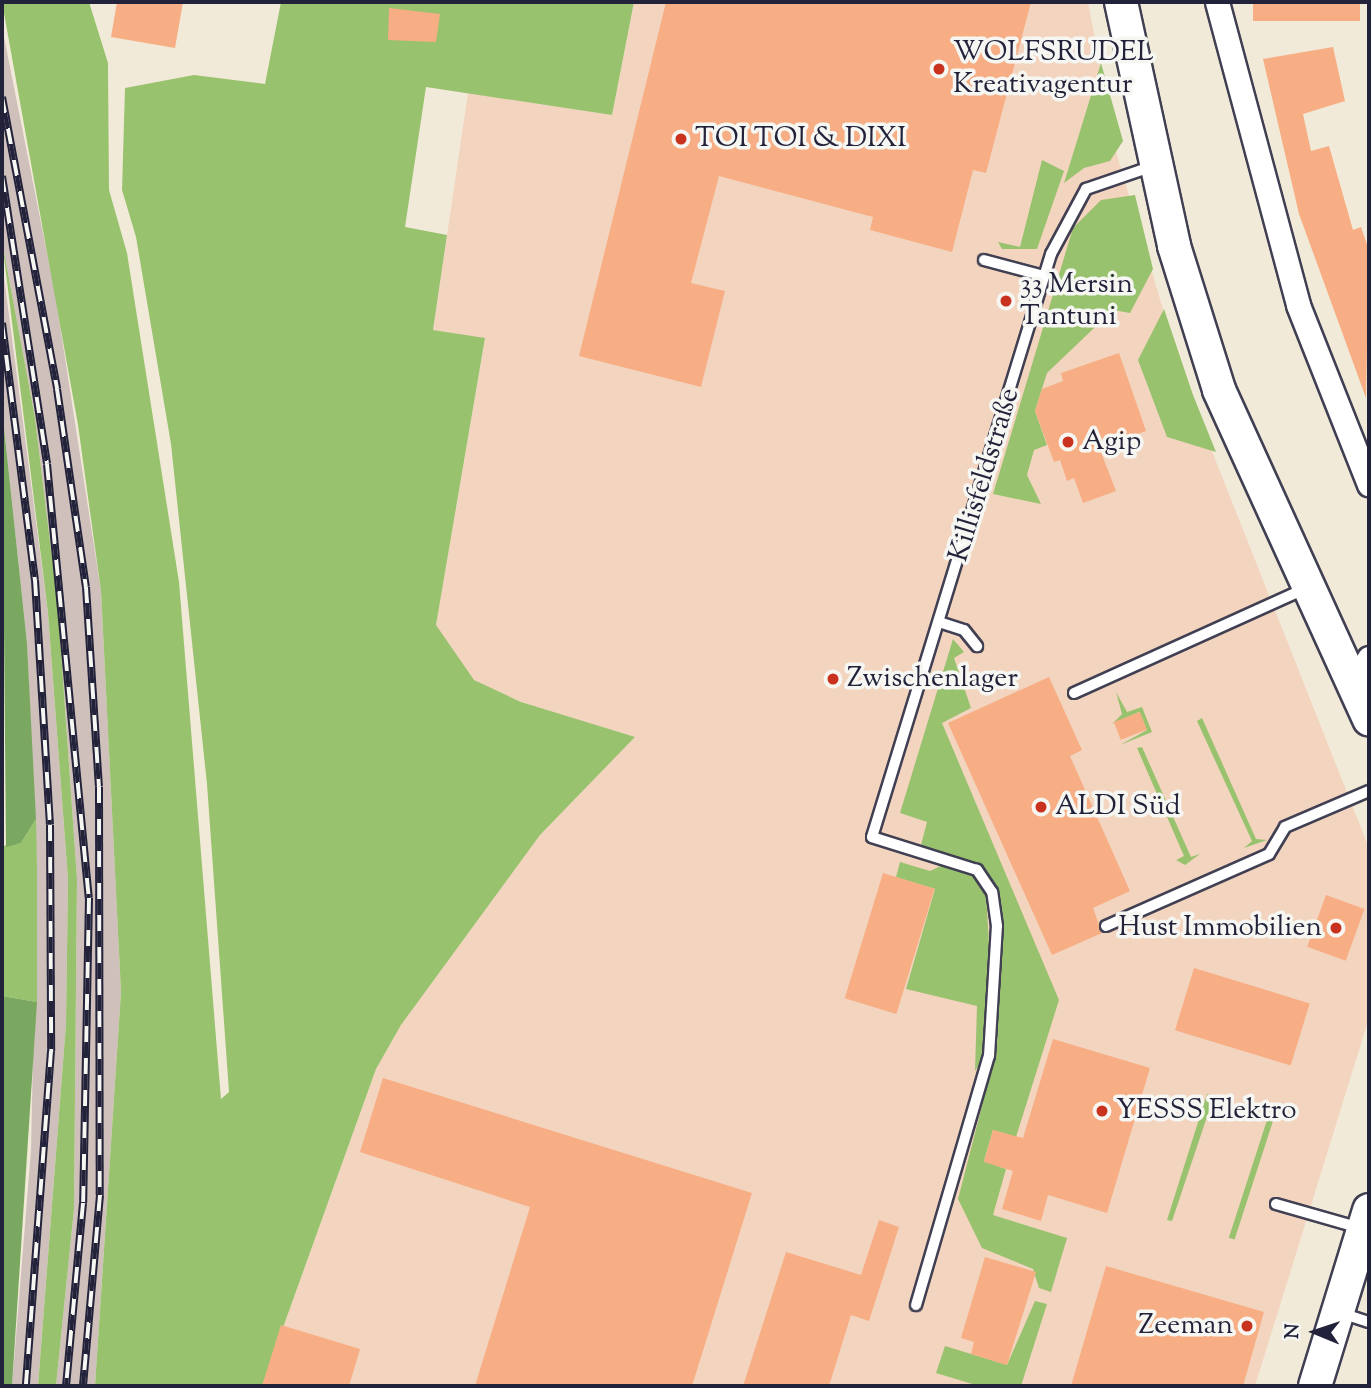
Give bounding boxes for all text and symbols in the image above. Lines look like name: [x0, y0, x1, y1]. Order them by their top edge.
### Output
place label: WOLFSRUDEL Kreativagentur: [953, 36, 1154, 102]
marker: WOLFSRUDEL Kreativagentur: [931, 61, 947, 77]
place label: TOI TOI & DIXI: [695, 122, 906, 156]
marker: TOI TOI & DIXI: [673, 131, 689, 147]
place label: 33 Mersin Tantuni: [1020, 268, 1133, 334]
marker: 33 Mersin Tantuni: [998, 293, 1014, 309]
street label: Killisfeldstraße: [943, 384, 1027, 566]
place label: Agip: [1082, 425, 1141, 459]
marker: Agip: [1060, 434, 1076, 450]
place label: Zwischenlager: [847, 662, 1018, 696]
marker: Zwischenlager: [825, 671, 841, 687]
place label: ALDI Süd: [1055, 790, 1181, 824]
marker: ALDI Süd: [1033, 799, 1049, 815]
place label: Hust Immobilien: [1118, 911, 1322, 945]
marker: Hust Immobilien: [1328, 920, 1344, 936]
place label: YESSS Elektro: [1116, 1094, 1297, 1128]
marker: YESSS Elektro: [1094, 1103, 1110, 1119]
north arrow: [1280, 1297, 1350, 1367]
place label: Zeeman: [1139, 1309, 1233, 1343]
marker: Zeeman: [1239, 1318, 1255, 1334]
text: N: [1280, 1323, 1307, 1339]

